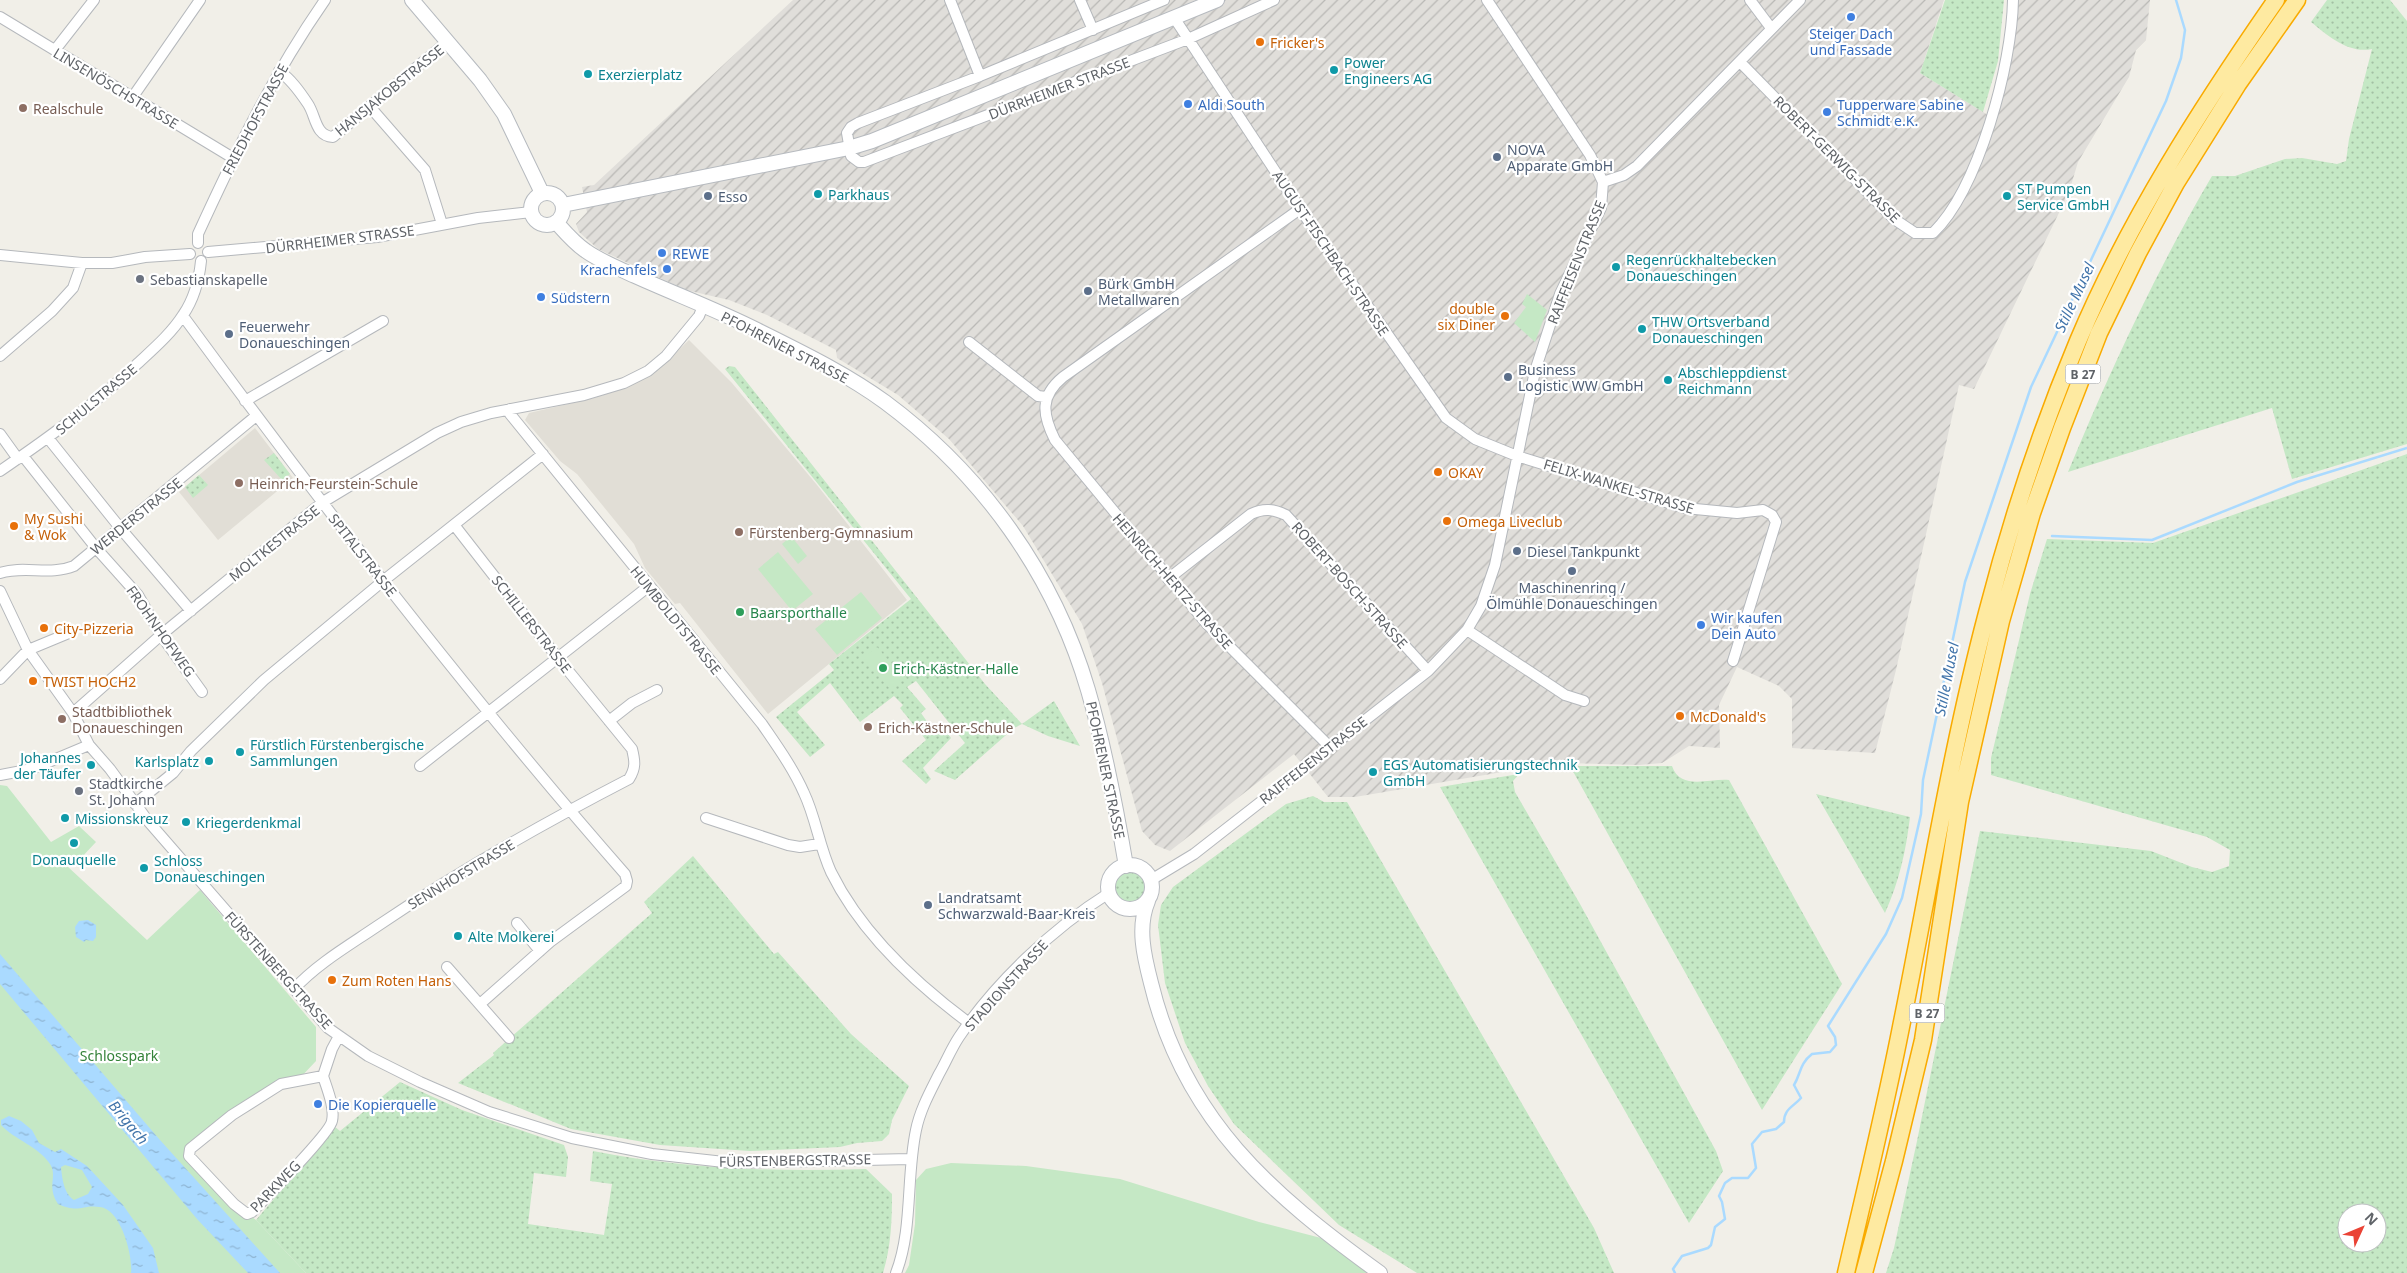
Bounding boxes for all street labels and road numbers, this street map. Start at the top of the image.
street label: HANSJAKOBSTRASSE [331,40,447,140]
street label: LINSENÖSCHSTRASSE [50,43,182,133]
street label: DÜRRHEIMER STRASSE [986,52,1132,124]
street label: FRIEDHOFSTRASSE [218,60,292,178]
street label: ROBERT-GERWIG-STRASSE [1769,91,1905,227]
street label: AUGUST-FISCHBACH-STRASSE [1268,167,1394,339]
street label: RAIFFEISENSTRASSE [1542,197,1610,327]
street label: DÜRRHEIMER STRASSE [264,220,416,258]
street label: PFOHRENER STRASSE [718,307,852,387]
street label: SCHULSTRASSE [51,359,141,439]
road number: B 27 [2066,364,2100,384]
street label: FELIX-WANKEL-STRASSE [1541,454,1697,518]
street label: WERDERSTRASSE [86,473,186,559]
street label: MOLTKESTRASSE [225,501,323,585]
street label: HEINRICH-HERTZ-STRASSE [1109,509,1237,653]
street label: SPITALSTRASSE [325,510,401,600]
street label: ROBERT-BOSCH-STRASSE [1288,517,1412,653]
street label: HUMBOLDTSTRASSE [626,562,726,678]
street label: SCHILLERSTRASSE [488,571,576,677]
street label: FROHNHOFWEG [122,582,200,680]
street label: PFOHRENER STRASSE [1082,699,1130,841]
street label: RAIFFEISENSTRASSE [1255,712,1371,808]
street label: SENNHOFSTRASSE [404,835,518,913]
street label: FÜRSTENBERGSTRASSE [221,907,337,1033]
street label: STADIONSTRASSE [960,935,1052,1035]
road number: B 27 [1910,1004,1944,1022]
street label: FÜRSTENBERGSTRASSE [719,1149,871,1171]
street label: PARKWEG [246,1156,304,1216]

